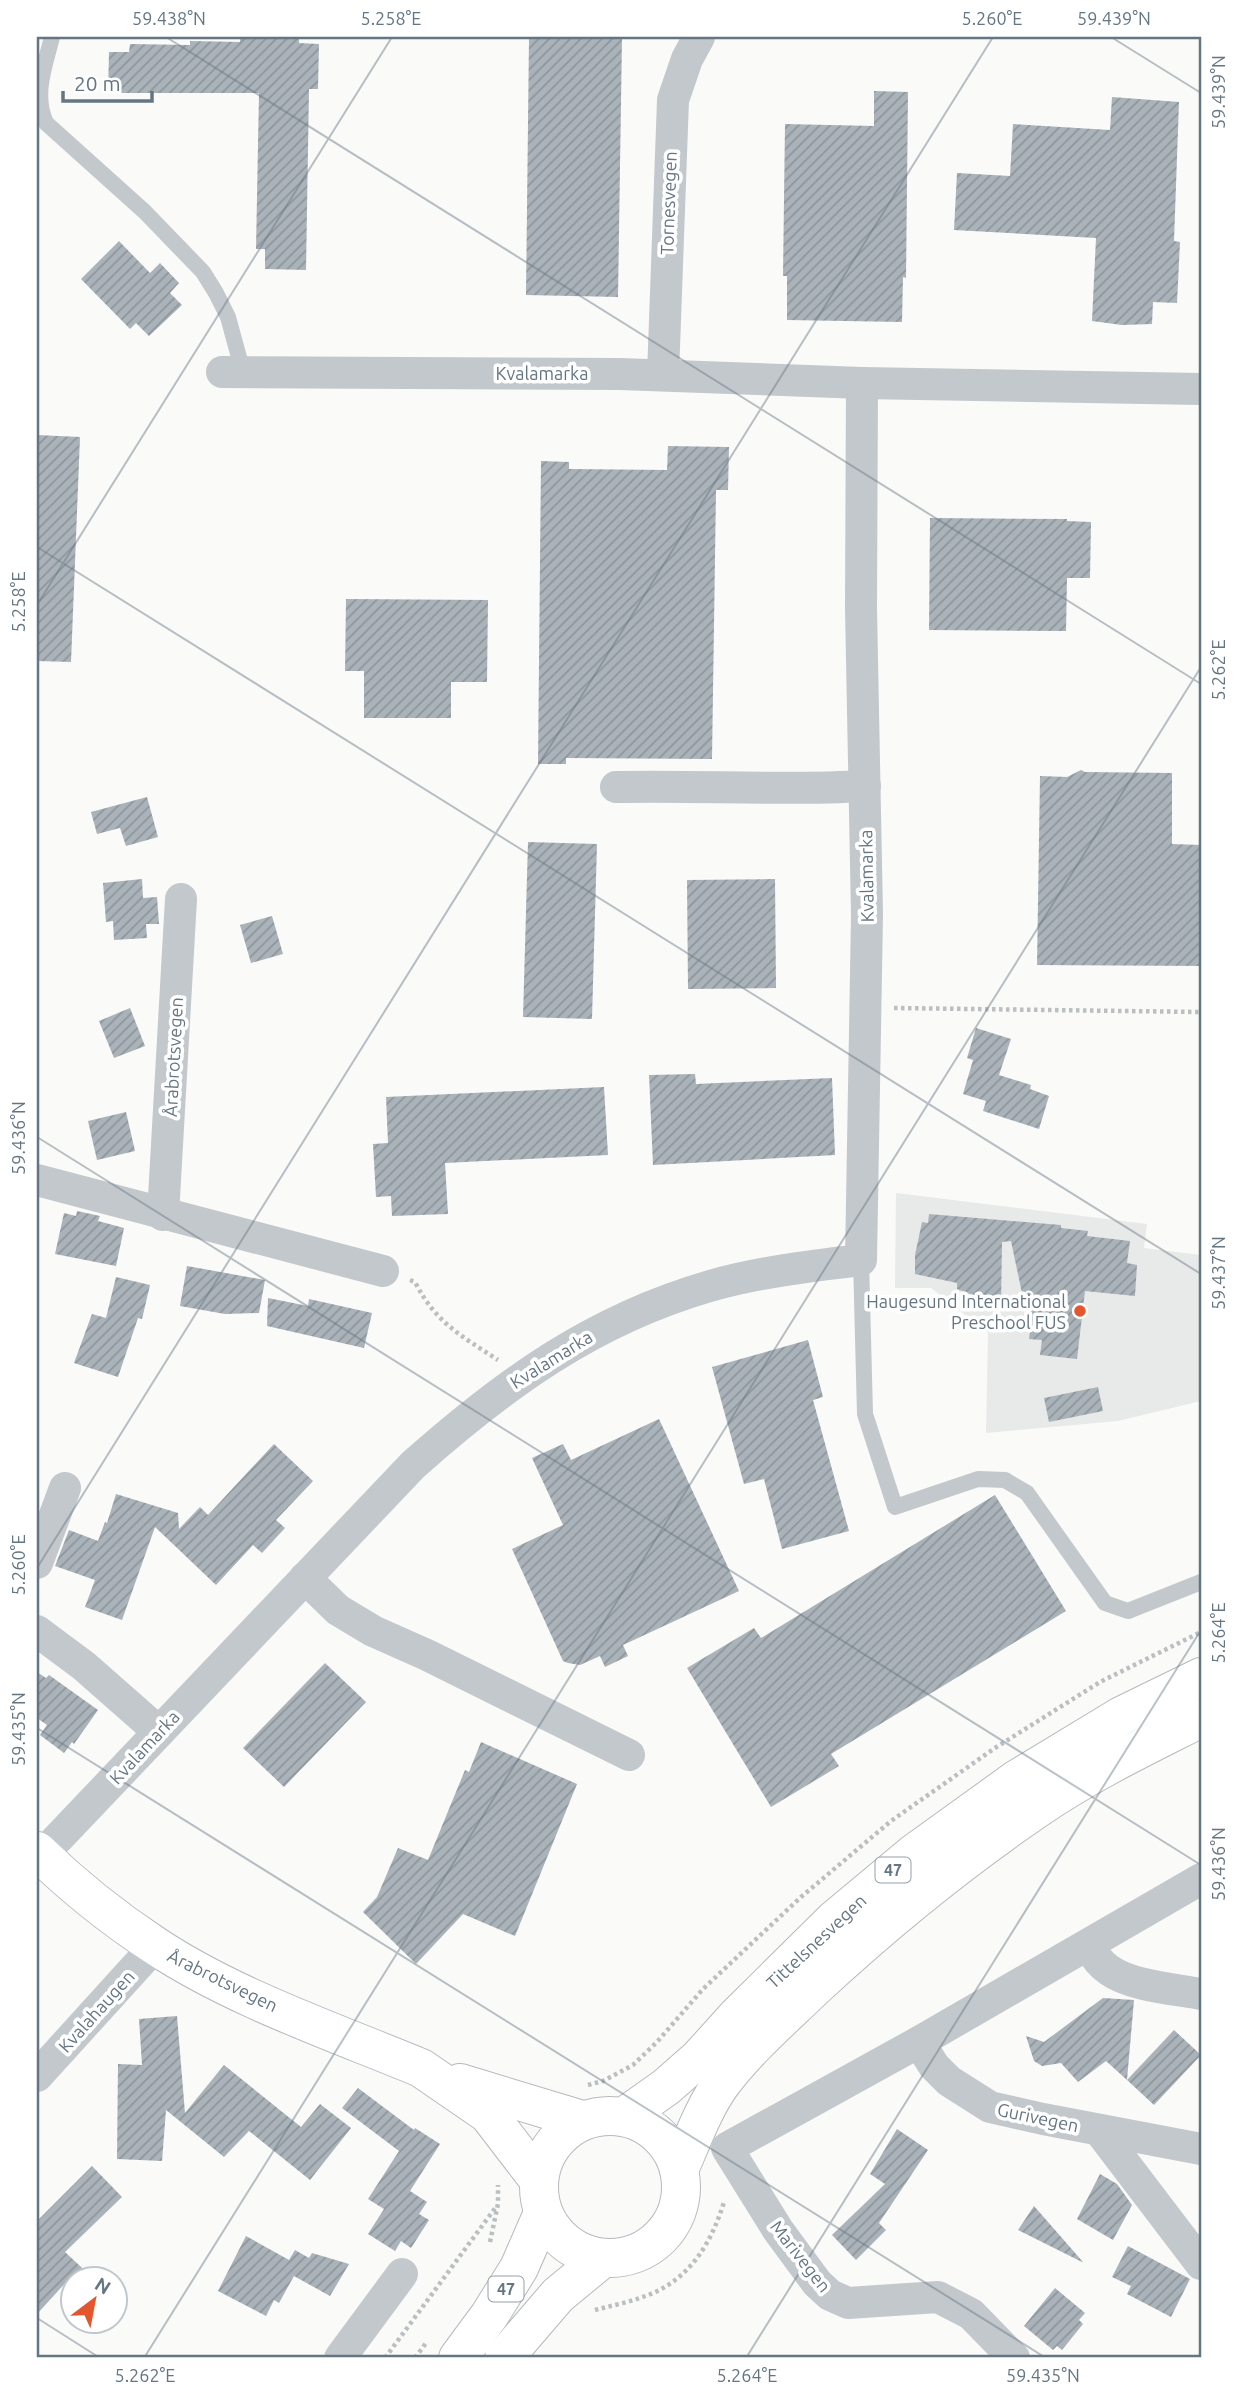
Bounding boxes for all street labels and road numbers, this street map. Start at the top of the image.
street label: Tornesvegen [656,151,680,255]
street label: Kvalamarka [496,363,588,383]
street label: Kvalamarka [855,829,877,923]
street label: Årabrotsvegen [160,997,186,1117]
street label: Kvalamarka [506,1326,596,1392]
street label: Kvalamarka [105,1706,183,1788]
road number: 47 [876,1858,910,1882]
street label: Tittelsnesvegen [762,1890,870,1992]
street label: Årabrotsvegen [165,1945,281,2015]
street label: Kvalahaugen [54,1966,138,2056]
street label: Gurivegen [996,2099,1080,2135]
street label: Marivegen [767,2216,835,2296]
road number: 47 [489,2276,524,2302]

